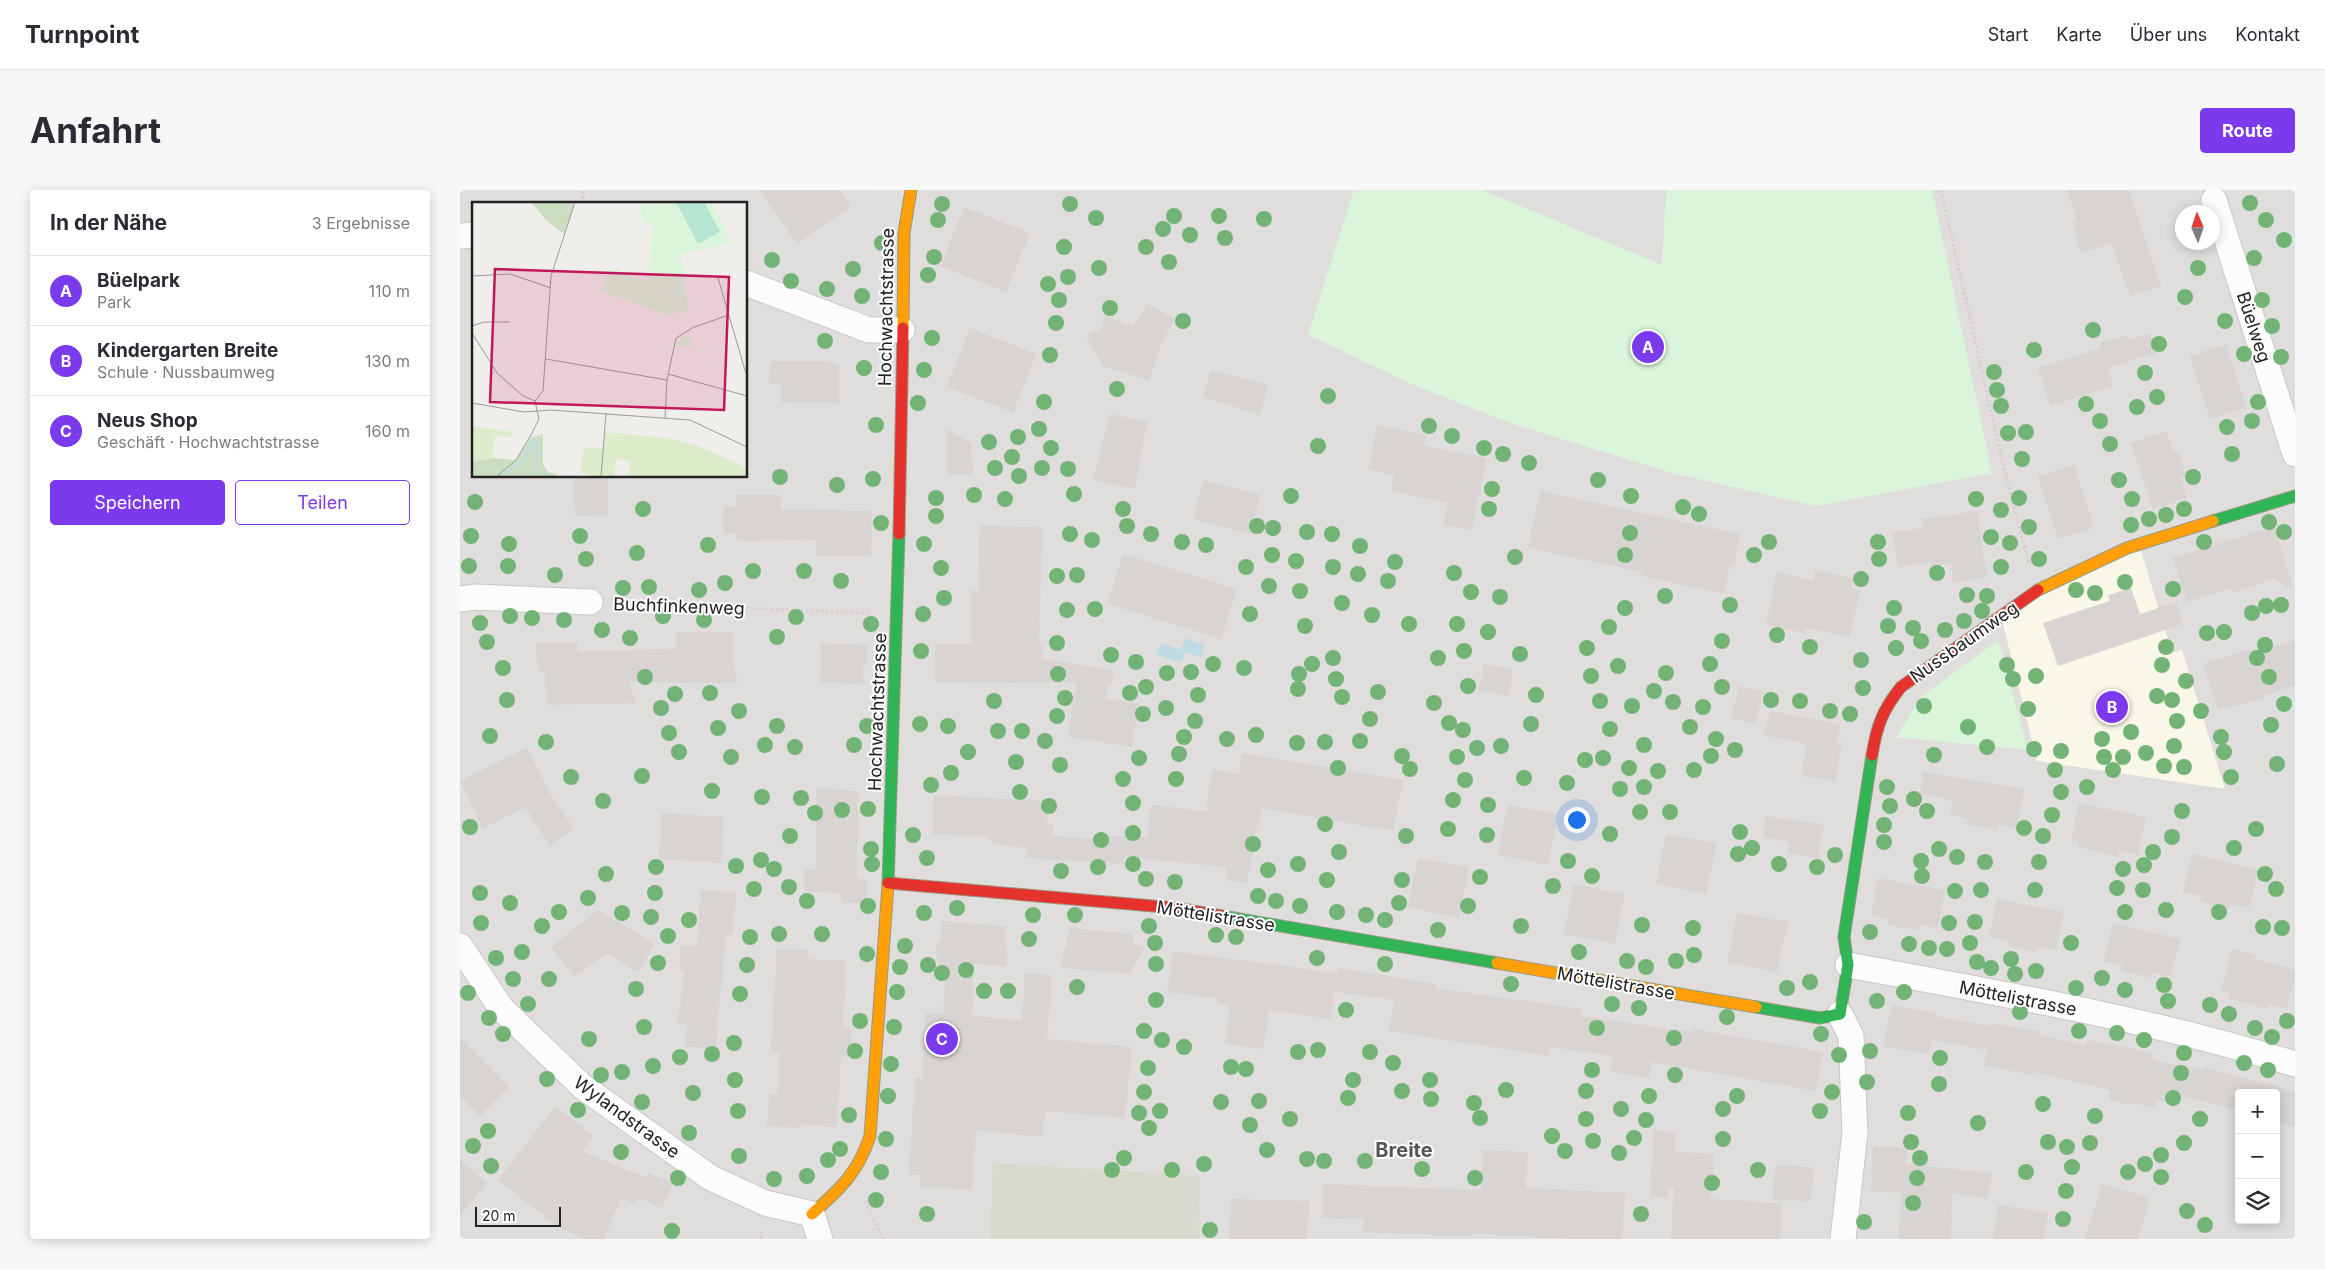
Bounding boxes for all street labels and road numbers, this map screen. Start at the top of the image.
street label: Hochwachtstrasse [874,228,898,386]
street label: Büelweg [2233,289,2275,365]
street label: Buchfinkenweg [613,593,745,619]
street label: Nussbaumweg [1906,597,2022,687]
street label: Hochwachtstrasse [864,633,890,791]
street label: Möttelistrasse [1155,896,1277,936]
street label: Möttelistrasse [1555,962,1677,1004]
street label: Möttelistrasse [1957,976,2079,1020]
street label: Wylandstrasse [570,1072,684,1162]

